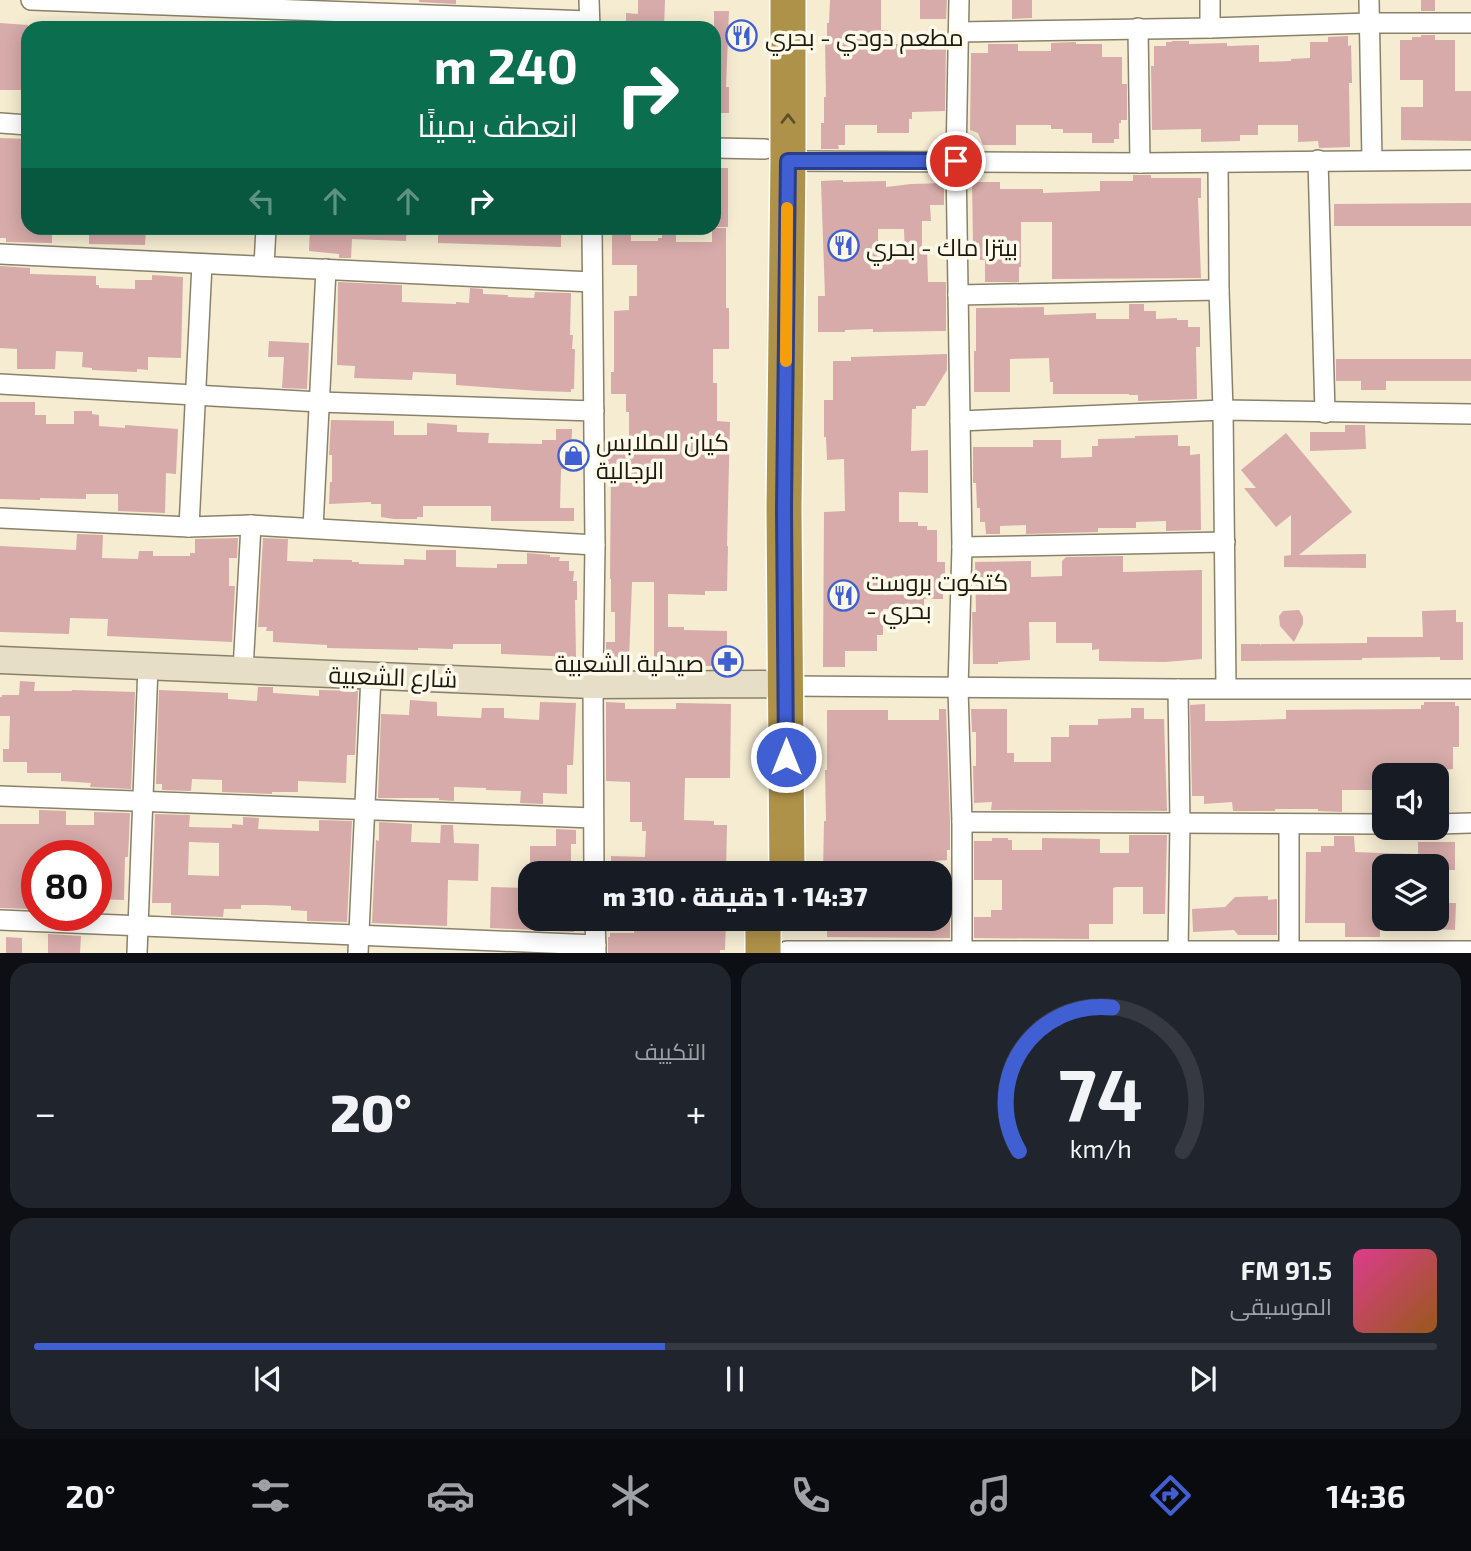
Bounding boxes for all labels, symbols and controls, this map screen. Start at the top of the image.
restaurant icon: مطعم دودي - بحري [725,19,759,53]
place label: مطعم دودي - بحري [765,22,964,56]
text: 240 m [434,35,578,94]
icon: right [602,49,693,140]
text: انعطف يمينًا [417,105,578,143]
one-way arrow [780,113,796,124]
pin [926,131,986,191]
icon: arrive [937,142,975,180]
icon: left [243,182,281,220]
icon: ahead [316,182,354,220]
icon: ahead [389,182,427,220]
icon: right [462,182,500,220]
restaurant icon: بيتزا ماك - بحري [826,229,860,263]
place label: بيتزا ماك - بحري [866,232,1018,266]
place label: كيان للملابس الرجالية [596,427,729,484]
shop icon: كيان للملابس الرجالية [556,438,590,472]
place label: كتكوت بروست - بحري [866,567,1008,629]
restaurant icon: كتكوت بروست - بحري [826,578,860,612]
pharmacy icon: صيدلية الشعبية [710,645,744,679]
place label: صيدلية الشعبية [555,648,704,677]
street label: شارع الشعبية [328,659,458,696]
position arrow [749,720,823,794]
map controls [1372,763,1449,931]
button: sound [1372,763,1449,840]
speed limit sign: 80 [21,840,112,931]
button: layers [1372,854,1449,931]
text: 14:37 · 1 دقيقة · 310 m [603,880,867,911]
text: التكييف [634,1037,707,1065]
text: 74 [1058,1049,1143,1137]
text: 20° [330,1080,412,1142]
text: − [34,1089,56,1135]
text: + [686,1089,706,1135]
text: km/h [1070,1133,1132,1163]
text: 91.5 FM [1241,1254,1332,1285]
text: الموسيقى [1230,1292,1332,1320]
icon: previous [249,1360,287,1398]
icon: pause [716,1360,754,1398]
icon: next [1184,1360,1222,1398]
icon: filters [246,1471,295,1520]
icon: car [426,1471,475,1520]
icon: climate [606,1471,655,1520]
icon: phone [786,1471,835,1520]
icon: music [966,1471,1015,1520]
icon: directions [1146,1471,1195,1520]
text: 20° [66,1476,115,1514]
text: 14:36 [1326,1476,1406,1514]

